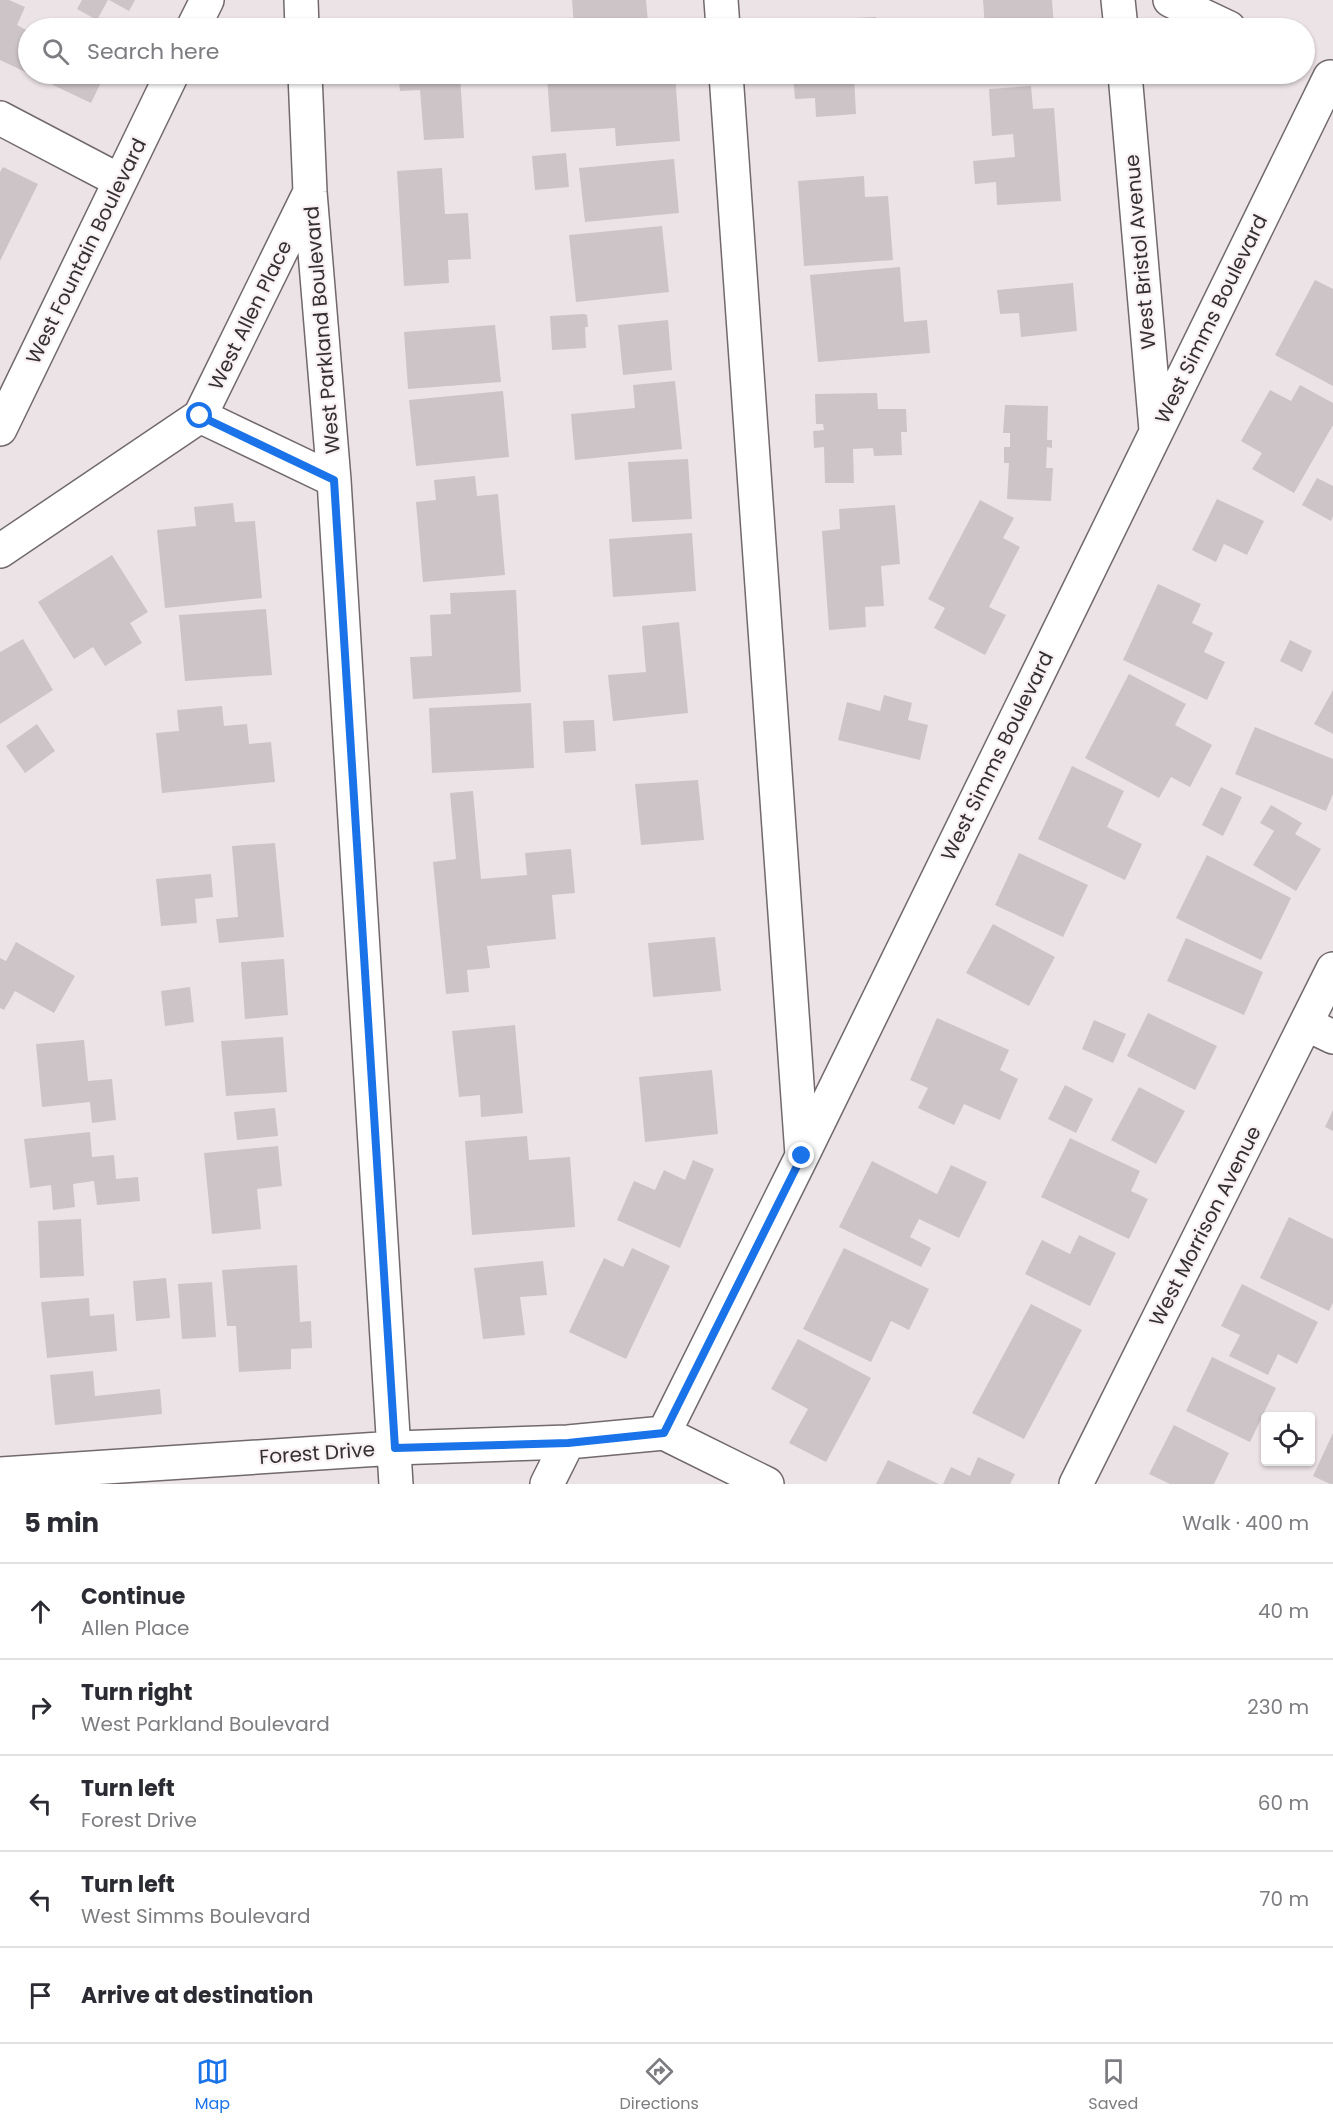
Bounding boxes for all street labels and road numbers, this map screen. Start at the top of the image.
street label: West Fountain Boulevard [19,133,153,369]
street label: West Bristol Avenue [1118,153,1162,351]
street label: West Parkland Boulevard [297,205,347,455]
street label: West Simms Boulevard [1148,210,1274,428]
street label: West Allen Place [202,235,298,395]
street label: West Simms Boulevard [934,647,1060,865]
street label: West Morrison Avenue [1142,1121,1268,1331]
street label: Forest Drive [258,1435,376,1471]

